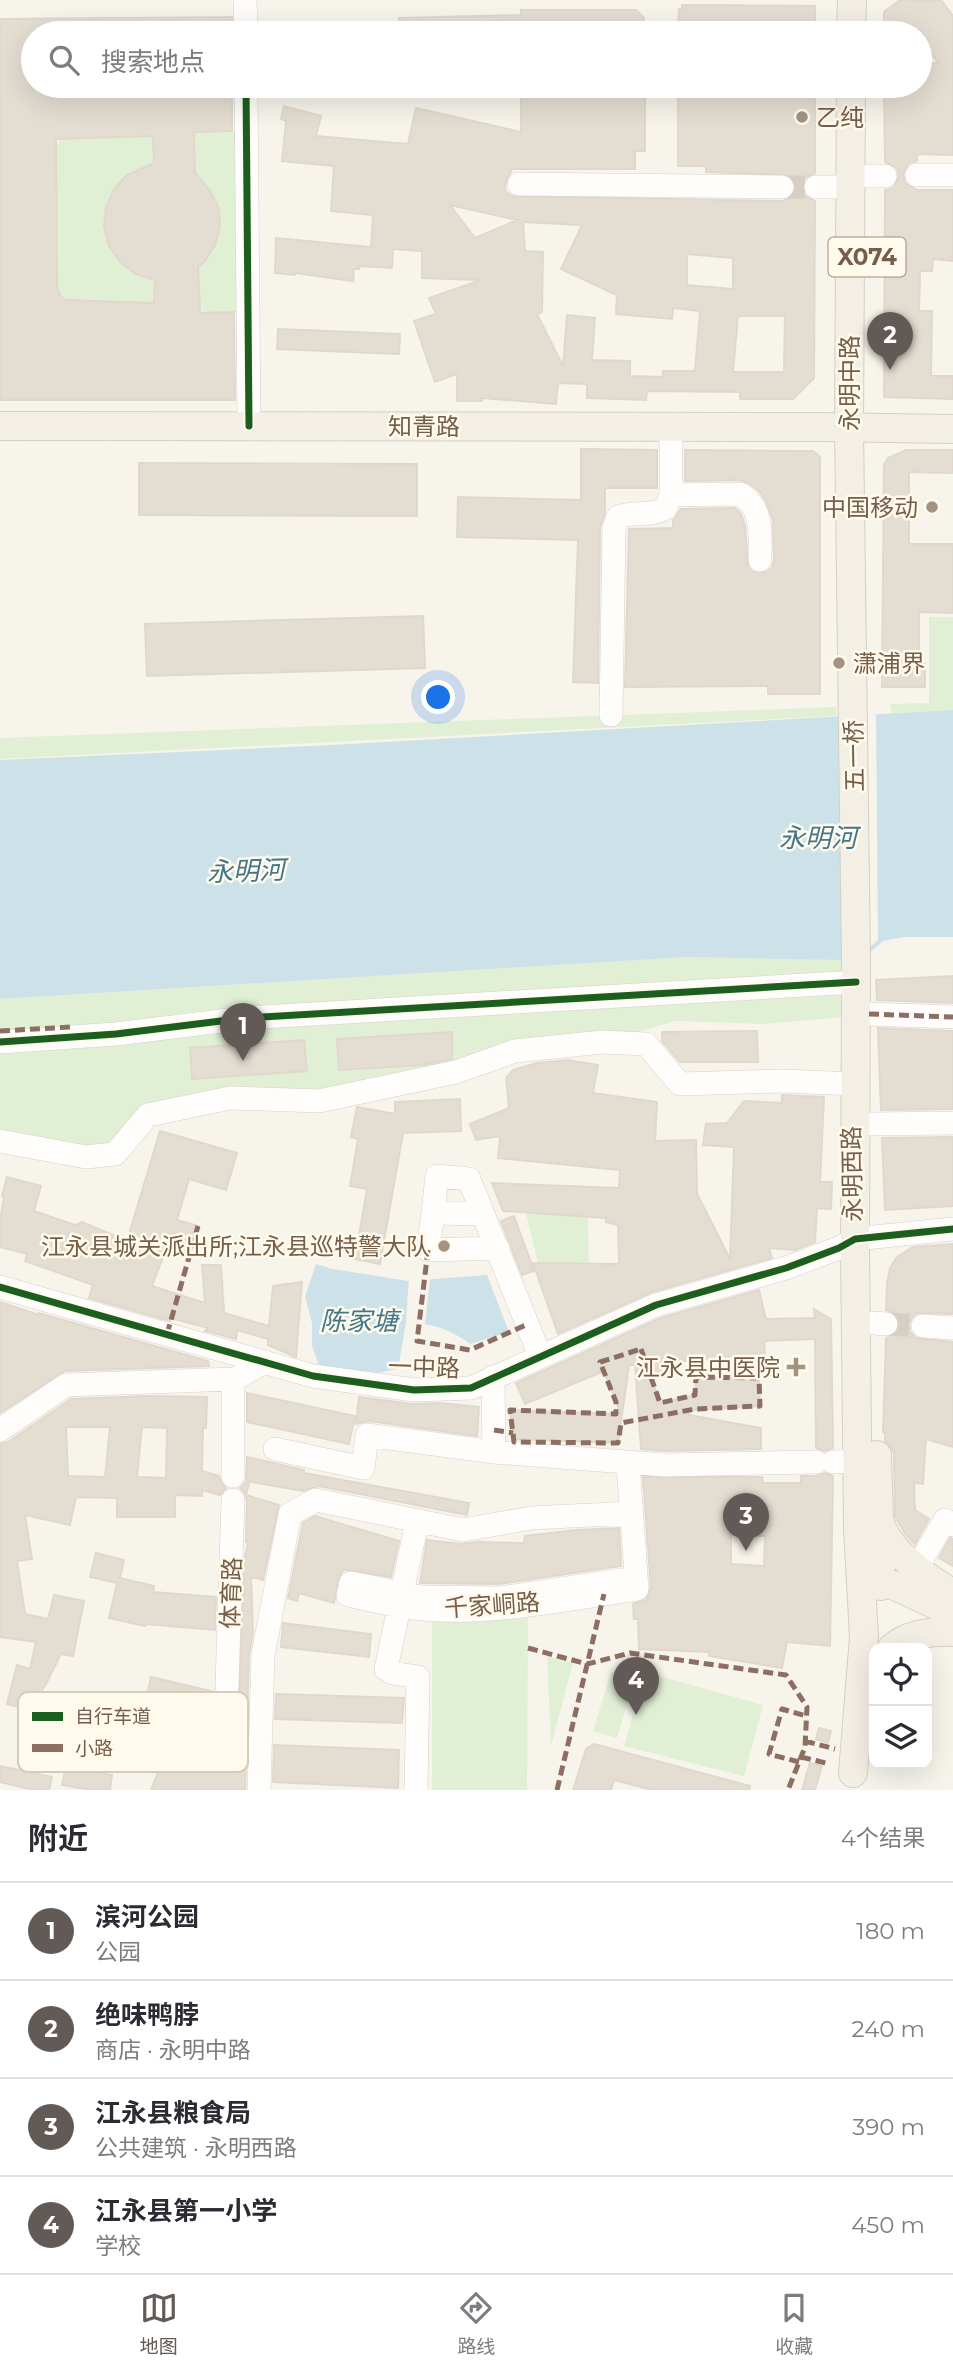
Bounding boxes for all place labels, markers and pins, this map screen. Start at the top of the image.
place label: 乙纯 [816,103,864,132]
marker: 乙纯 [794,109,810,125]
pin: 2 [867,312,913,370]
place label: 中国移动 [822,493,918,522]
marker: 中国移动 [924,499,940,515]
place label: 潇浦界 [853,649,925,678]
marker: 潇浦界 [831,655,847,671]
pin: 1 [220,1003,266,1061]
place label: 江永县城关派出所;江永县巡特警大队 [41,1232,430,1261]
marker: 江永县城关派出所;江永县巡特警大队 [436,1238,452,1254]
place label: 江永县中医院 [636,1353,780,1382]
marker: 江永县中医院 [786,1357,806,1377]
pin: 3 [723,1493,769,1551]
pin: 4 [613,1657,659,1715]

